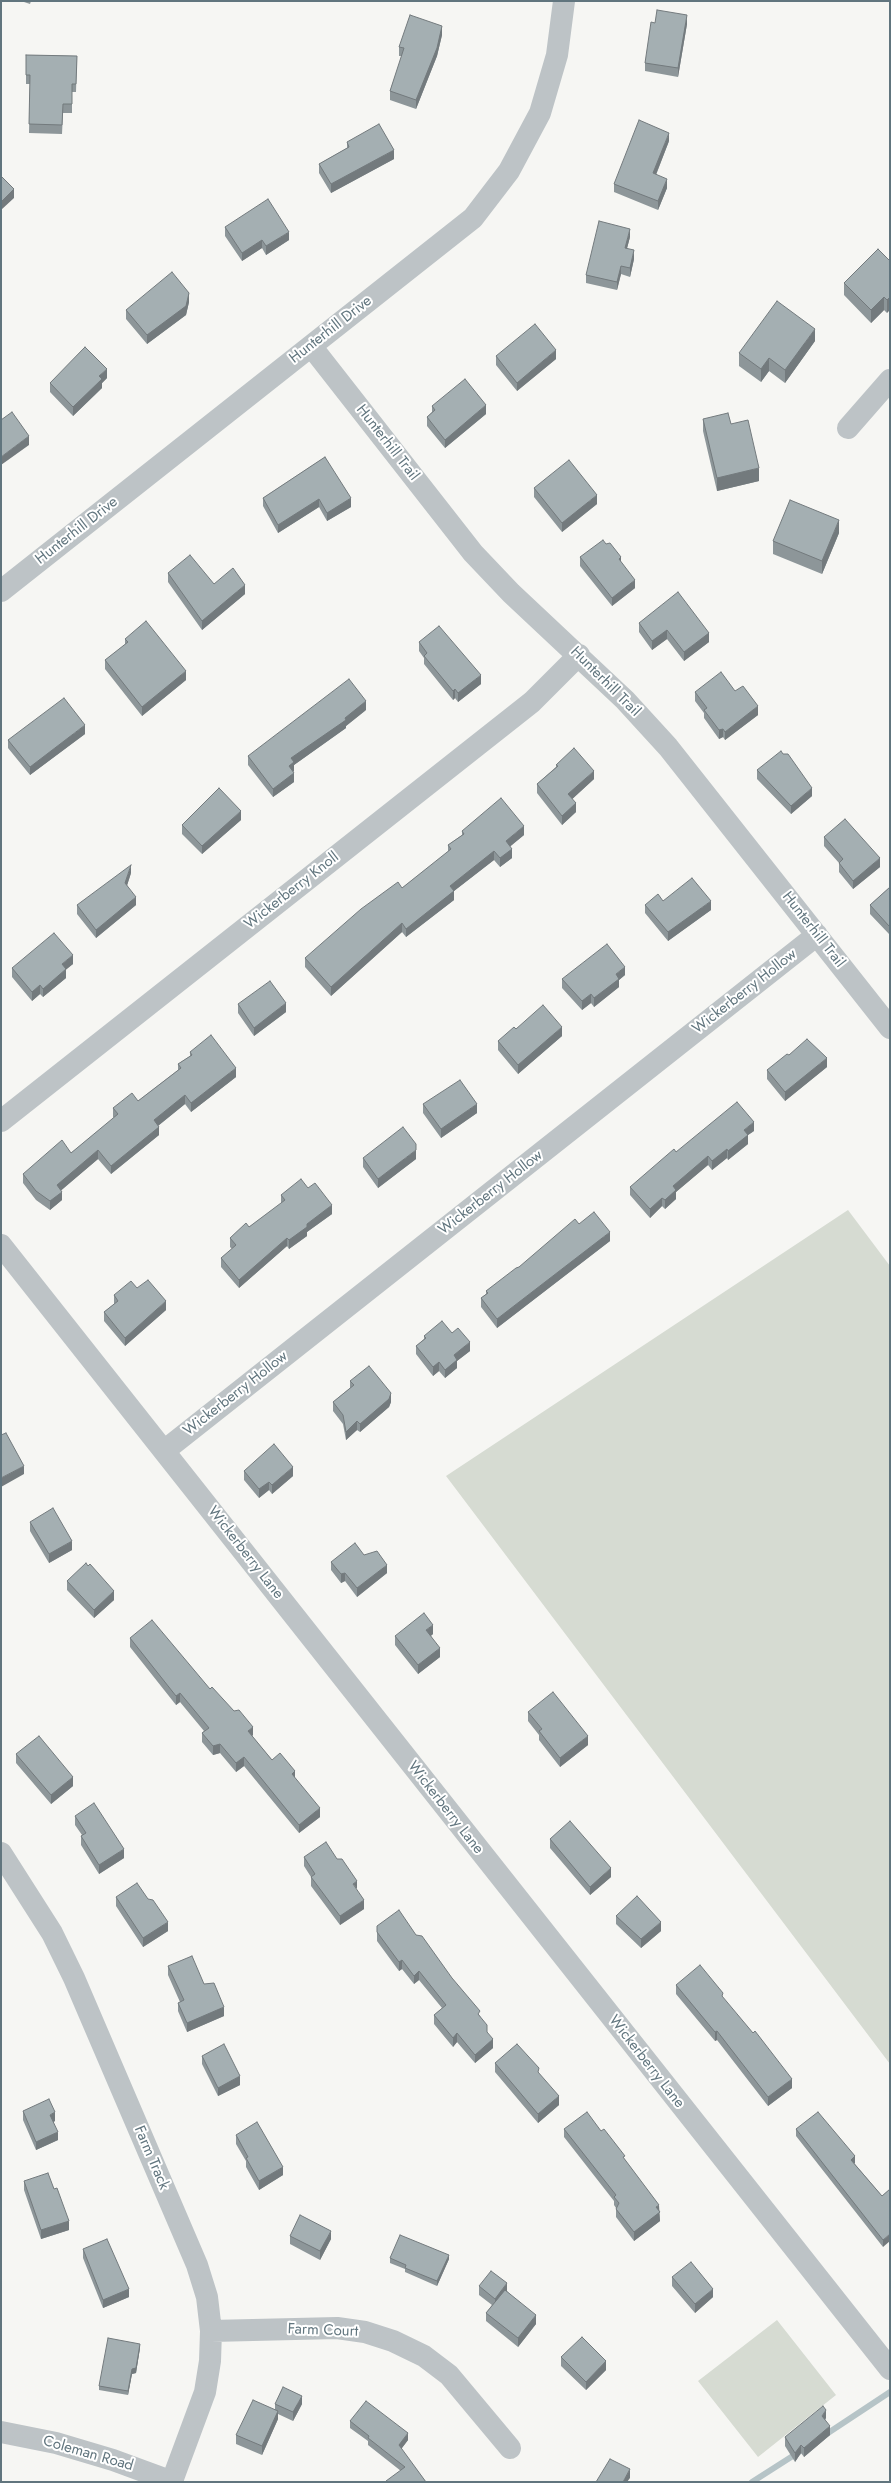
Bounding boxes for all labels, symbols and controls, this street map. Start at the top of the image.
street label: Hunterhill Drive [286,292,376,368]
street label: Hunterhill Trail [352,401,422,485]
street label: Hunterhill Drive [32,493,122,569]
street label: Hunterhill Trail [566,643,644,721]
street label: Wickerberry Knoll [241,849,343,933]
street label: Hunterhill Trail [778,888,848,972]
street label: Wickerberry Hollow [689,946,801,1038]
street label: Wickerberry Hollow [435,1147,547,1239]
street label: Wickerberry Hollow [180,1348,292,1440]
street label: Wickerberry Lane [203,1503,287,1603]
street label: Wickerberry Lane [403,1758,487,1858]
street label: Wickerberry Lane [604,2012,688,2112]
street label: Farm Track [130,2123,172,2193]
street label: Farm Court [287,2321,359,2341]
street label: Coleman Road [41,2432,135,2476]

